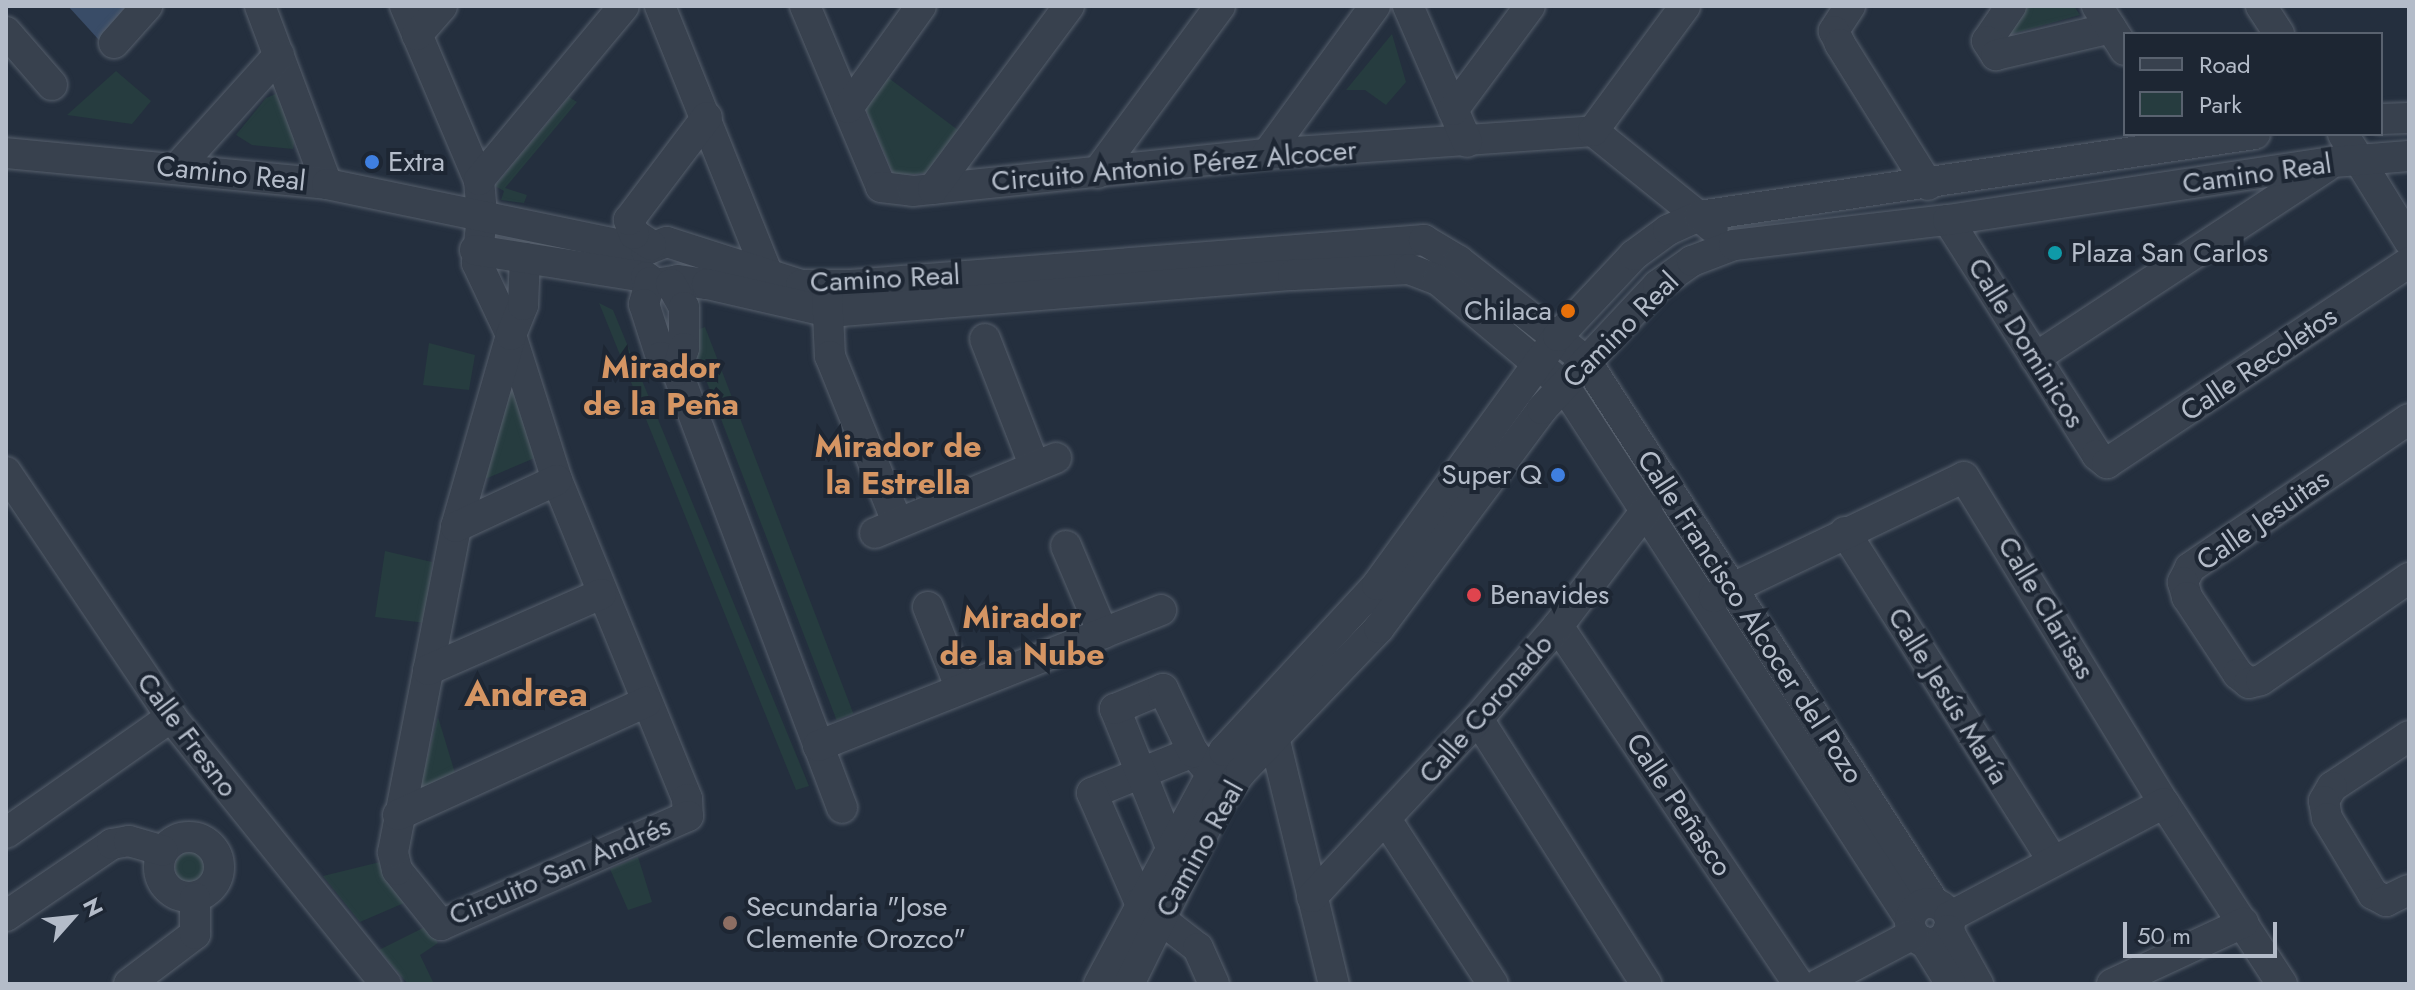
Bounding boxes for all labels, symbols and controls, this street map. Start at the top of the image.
legend [2123,32,2383,136]
text: Road [2199,47,2251,82]
text: Park [2199,87,2242,122]
street label: Circuito Antonio Pérez Alcocer [990,133,1358,199]
place label: Extra [388,145,445,179]
street label: Camino Real [2180,147,2334,201]
street label: Camino Real [155,149,307,199]
marker: Extra [363,153,381,171]
place label: Plaza San Carlos [2071,236,2268,270]
marker: Plaza San Carlos [2046,244,2064,262]
street label: Calle Dominicos [1960,252,2092,434]
street label: Camino Real [809,258,961,300]
street label: Camino Real [1556,265,1686,395]
place label: Chilaca [1464,294,1552,328]
street label: Calle Recoletos [2174,299,2344,429]
marker: Chilaca [1559,302,1577,320]
district label: Mirador de la Peña [583,349,739,424]
district label: Mirador de la Estrella [814,428,982,503]
street label: Calle Francisco Alcocer del Pozo [1630,444,1870,790]
place label: Super Q [1441,458,1542,492]
street label: Calle Jesuitas [2190,462,2336,578]
marker: Super Q [1549,466,1567,484]
street label: Calle Clarisas [1990,531,2102,685]
place label: Benavides [1490,578,1609,612]
marker: Benavides [1465,586,1483,604]
district label: Mirador de la Nube [939,599,1105,674]
street label: Calle Jesús María [1880,602,2016,790]
street label: Calle Coronado [1412,628,1560,790]
street label: Calle Fresno [129,666,245,804]
district label: Andrea [464,672,588,716]
street label: Calle Peñasco [1619,727,1739,883]
street label: Camino Real [1149,775,1251,923]
street label: Circuito San Andrés [444,809,676,933]
north arrow [32,878,112,958]
place label: Secundaria "Jose Clemente Orozco" [746,890,966,956]
text: N [75,892,112,922]
scale bar [2127,906,2281,956]
marker: Secundaria "Jose Clemente Orozco" [721,914,739,932]
text: 50 m [2137,918,2191,953]

